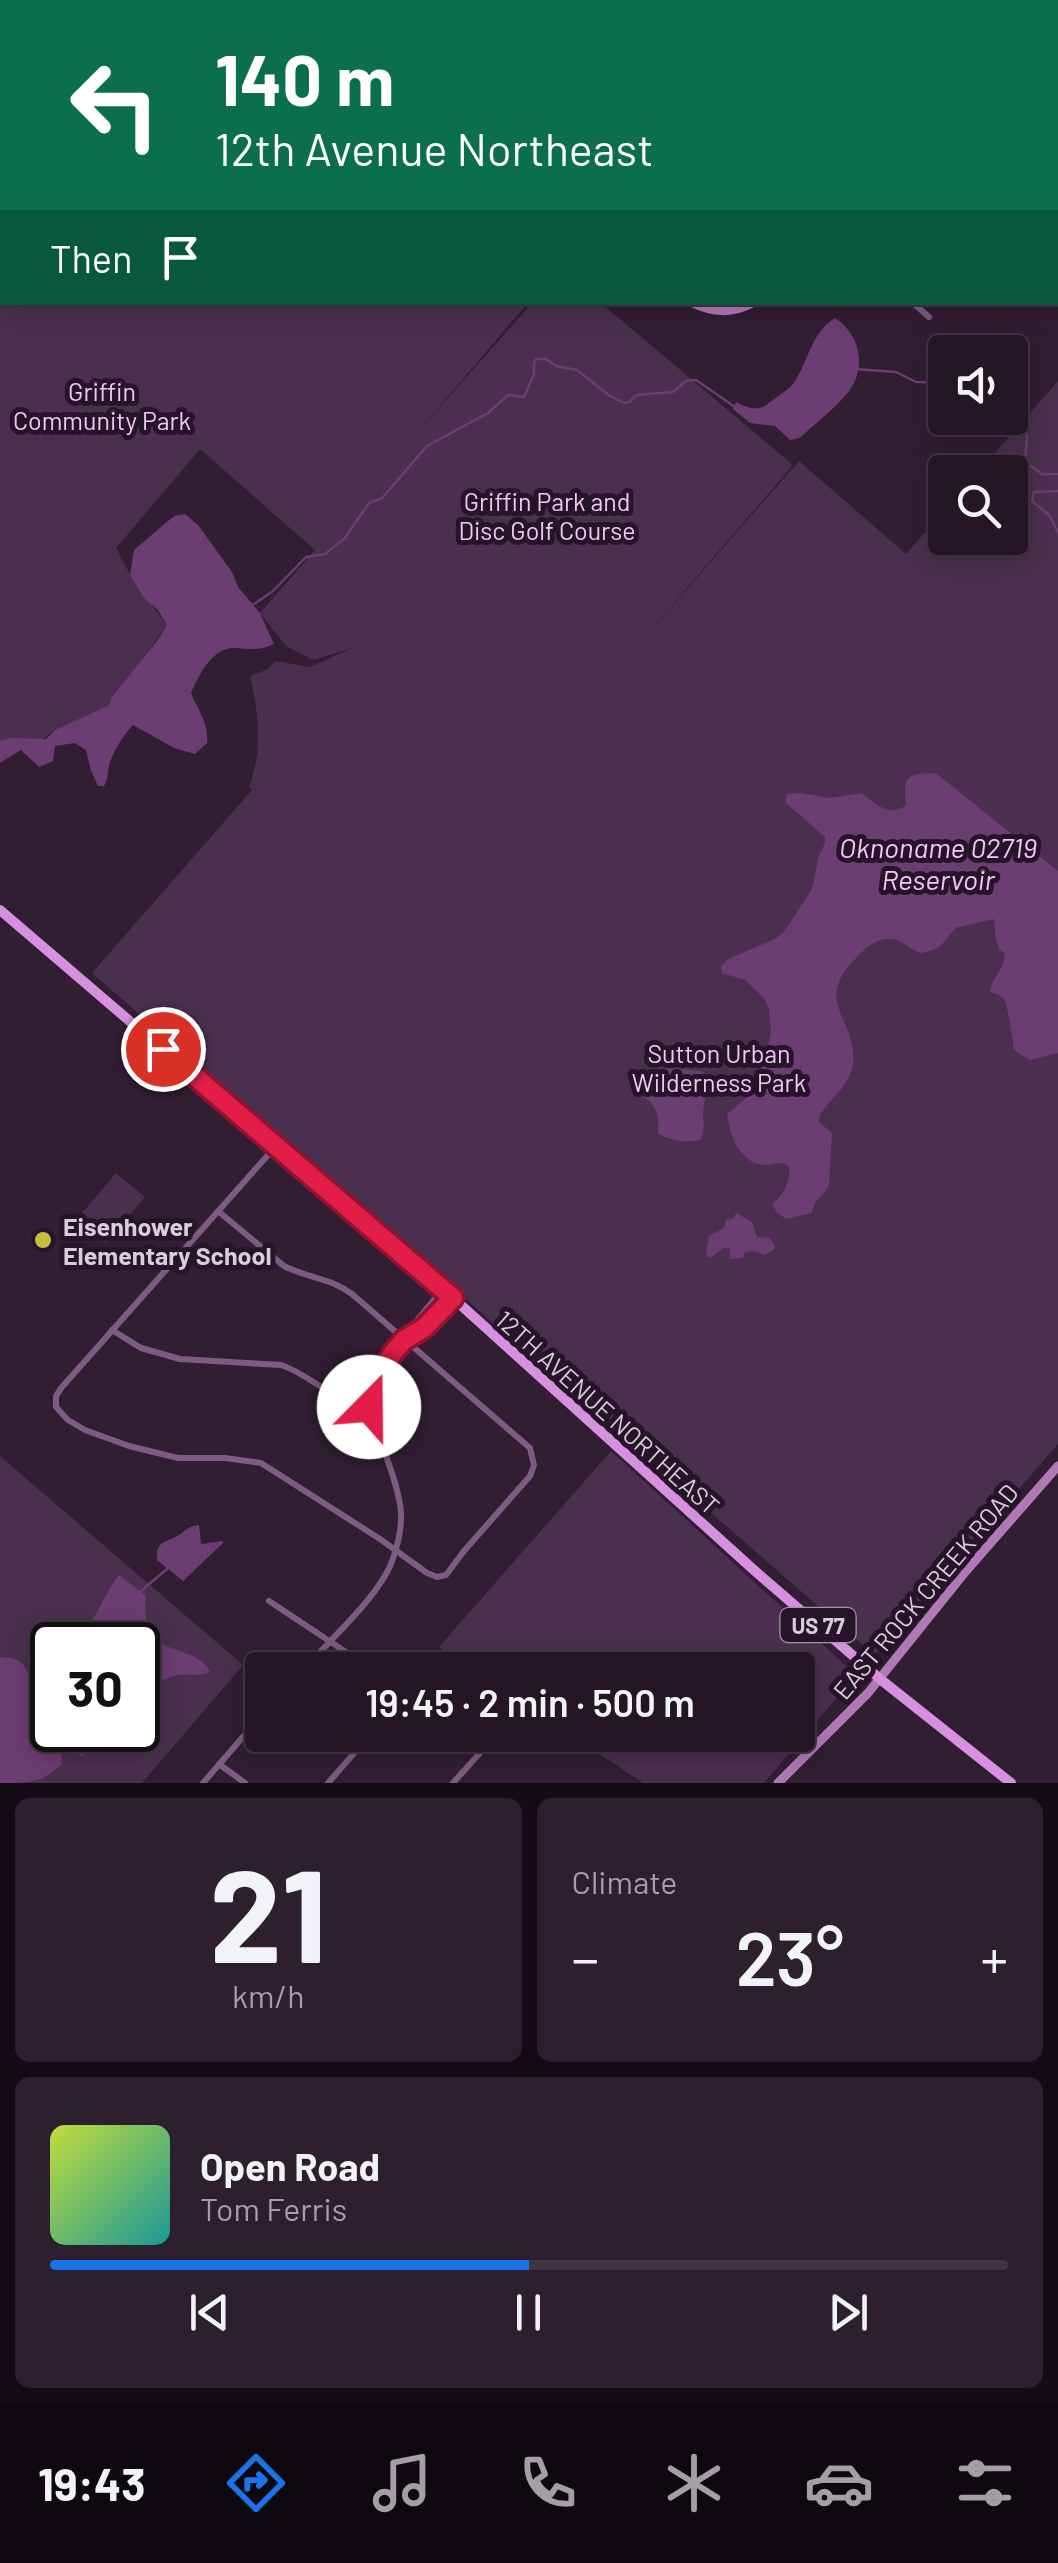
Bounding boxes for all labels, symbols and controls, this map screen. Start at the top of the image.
text: 140 m [215,36,394,120]
icon: left [50,40,180,170]
text: 12th Avenue Northeast [215,121,654,175]
icon: arrive [153,230,208,285]
text: Then [50,235,133,281]
map controls [928,335,1028,555]
button: sound [928,335,1028,435]
park label: Griffin Community Park [13,376,191,435]
button: search [928,455,1028,555]
park label: Griffin Park and Disc Golf Course [459,486,635,545]
water label: Oknoname 02719 Reservoir [839,830,1037,896]
pin [121,1007,206,1092]
icon: arrive [136,1022,191,1077]
park label: Sutton Urban Wilderness Park [632,1038,806,1097]
place label: Eisenhower Elementary School [63,1211,271,1270]
marker: Eisenhower Elementary School [32,1229,54,1251]
street label: 12TH AVENUE NORTHEAST [490,1304,726,1520]
position arrow [317,1355,421,1459]
street label: EAST ROCK CREEK ROAD [826,1477,1024,1705]
road number: US 77 [780,1608,856,1642]
speed limit sign: 30 [30,1622,160,1752]
text: 19:45 · 2 min · 500 m [365,1679,695,1725]
text: 21 [209,1833,327,1989]
text: Climate [572,1862,677,1900]
text: 23° [735,1911,844,2001]
text: − [572,1924,599,1990]
text: + [980,1924,1008,1990]
text: km/h [232,1976,304,2014]
text: Open Road [200,2143,380,2189]
text: Tom Ferris [200,2189,347,2227]
icon: previous [182,2285,237,2340]
icon: pause [501,2285,556,2340]
icon: next [821,2285,876,2340]
icon: directions [221,2448,291,2518]
icon: music [367,2448,437,2518]
icon: phone [513,2448,583,2518]
icon: climate [659,2448,729,2518]
icon: car [804,2448,874,2518]
icon: filters [950,2448,1020,2518]
text: 19:43 [38,2456,146,2510]

